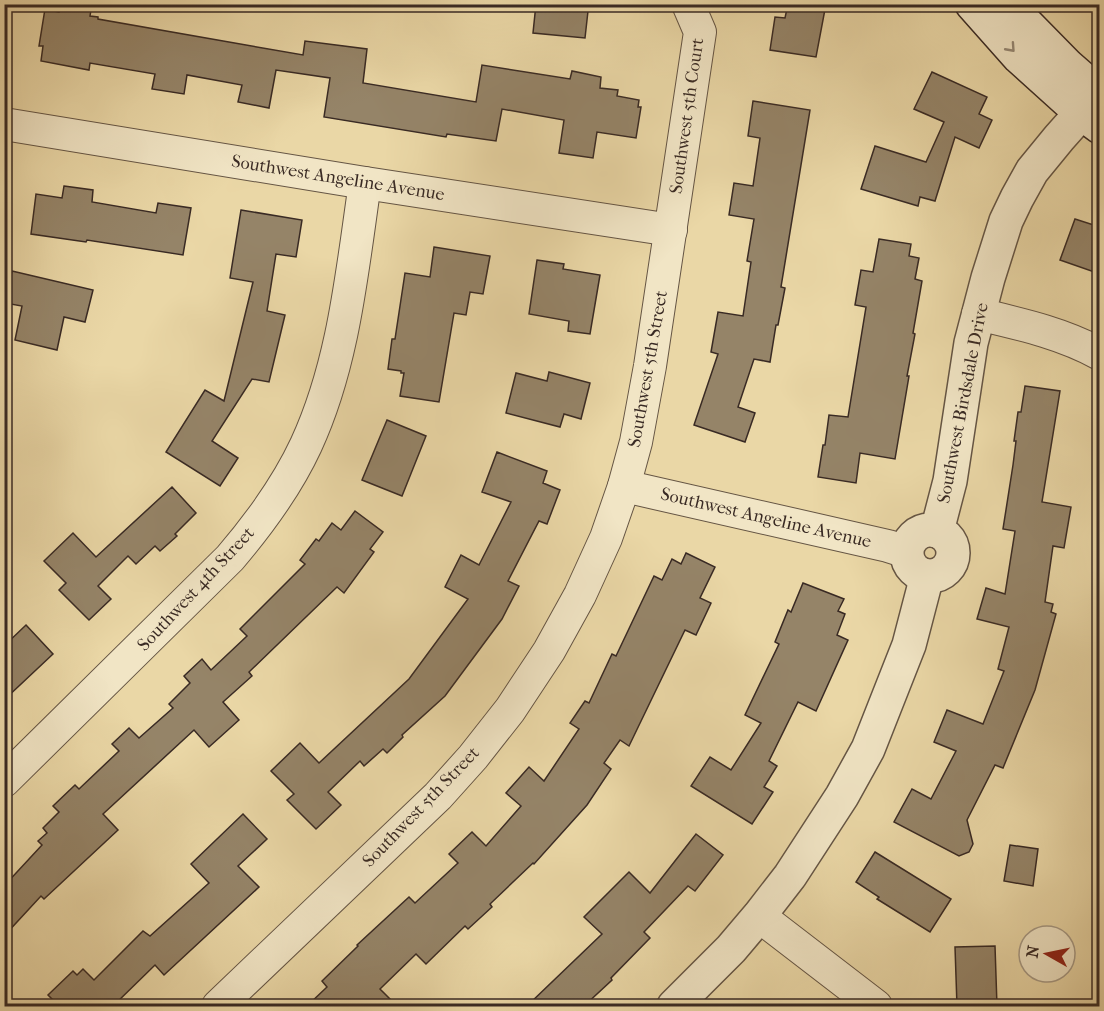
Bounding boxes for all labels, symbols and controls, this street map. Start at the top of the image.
street label: Southwest 5th Court [666,36,708,195]
one-way arrow [1004,42,1015,52]
street label: Southwest Angeline Avenue [230,151,446,205]
street label: Southwest 5th Street [624,288,672,449]
street label: Southwest Birdsdale Drive [933,301,993,505]
street label: Southwest Angeline Avenue [659,484,873,552]
street label: Southwest 4th Street [133,522,259,655]
street label: Southwest 5th Street [358,742,484,872]
north arrow [1017,924,1077,984]
text: N [1022,943,1043,959]

